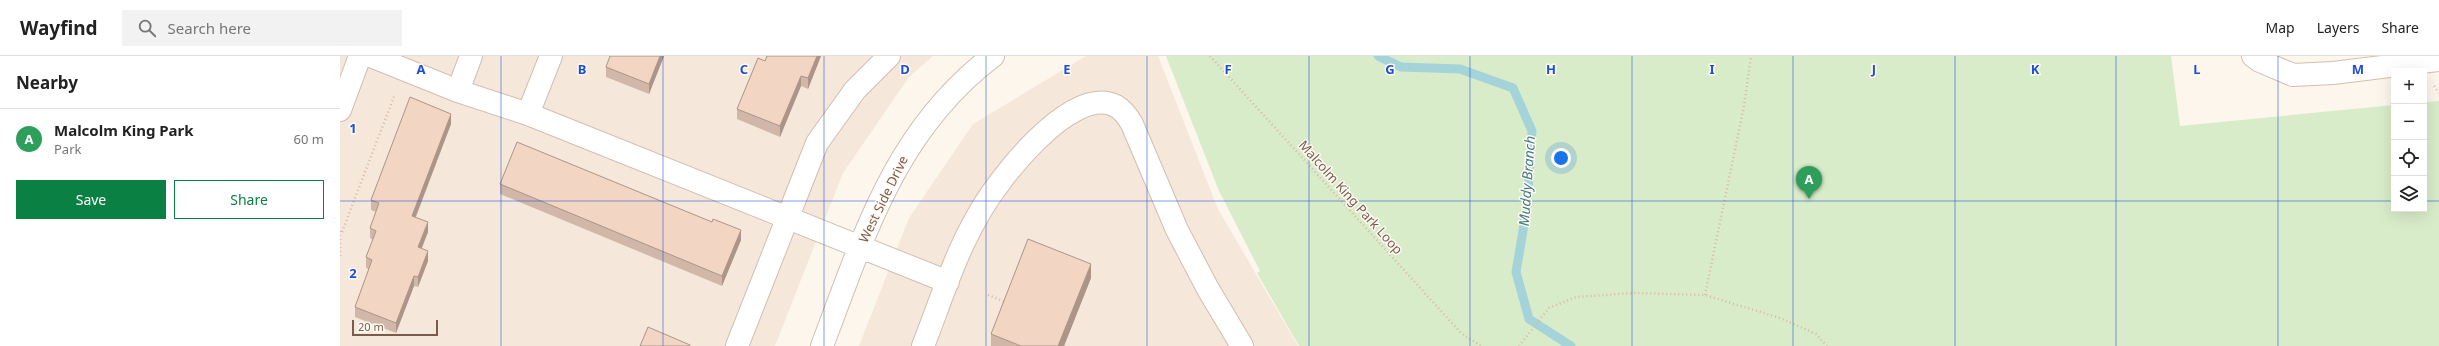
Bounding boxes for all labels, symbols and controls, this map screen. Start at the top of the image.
search box [122,10,402,46]
text: Wayfind [20,15,98,41]
icon: search [136,17,158,39]
text: Search here [168,18,251,38]
text: Map [2266,18,2295,37]
text: Layers [2317,18,2359,37]
text: Share [2381,18,2419,37]
text: A [417,60,426,78]
text: B [578,60,586,78]
text: C [740,60,748,78]
text: D [900,60,910,78]
text: E [1063,60,1071,78]
text: F [1224,60,1232,78]
text: G [1385,60,1395,78]
text: H [1546,60,1556,78]
text: I [1709,60,1715,78]
text: J [1871,60,1876,78]
text: K [2031,60,2040,78]
text: L [2193,60,2201,78]
text: M [2352,60,2364,78]
map controls [2391,68,2427,212]
button: + [2391,68,2427,104]
text: Nearby [16,71,78,94]
button: − [2391,104,2427,140]
text: 1 [349,119,357,137]
text: Malcolm King Park [54,120,194,140]
text: A [25,130,34,148]
text: 60 m [294,130,324,148]
water label: Muddy Branch [1514,135,1539,227]
street label: Malcolm King Park Loop [1295,136,1407,258]
text: Park [54,140,81,158]
button: locate [2391,140,2427,176]
your location [1551,148,1571,168]
street label: West Side Drive [854,152,912,246]
pin: A [1796,166,1822,199]
button: layers [2391,176,2427,212]
button: Save [16,180,166,219]
button: Share [174,180,324,219]
text: 2 [349,264,357,282]
scale bar [352,318,438,337]
text: 20 m [358,319,384,334]

